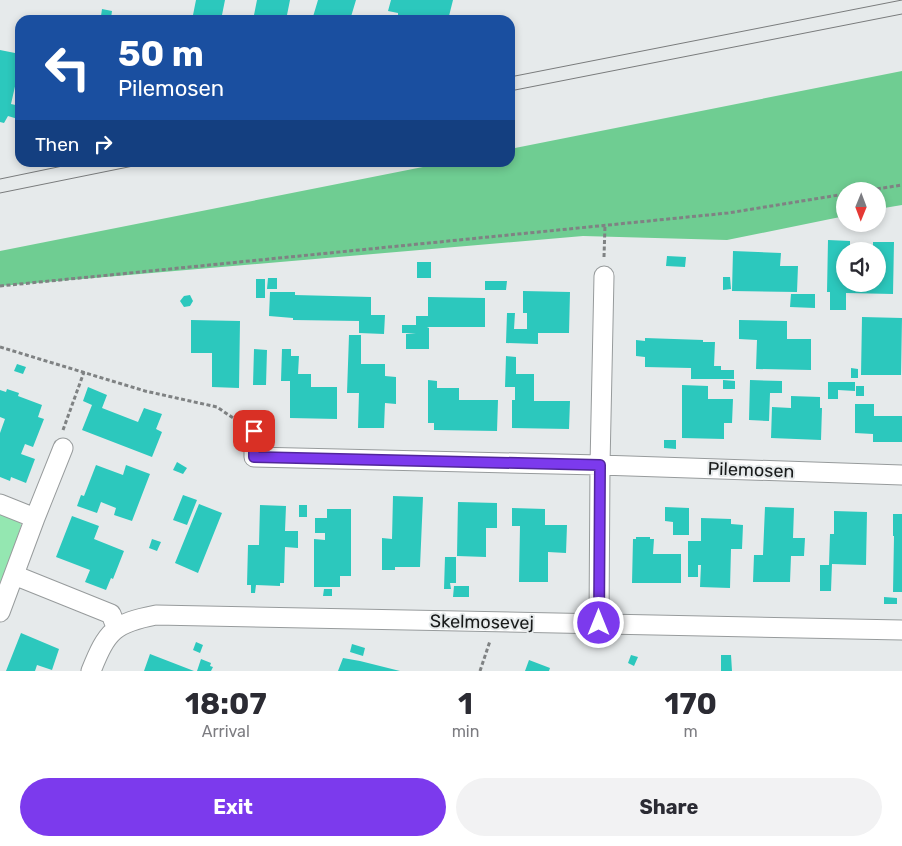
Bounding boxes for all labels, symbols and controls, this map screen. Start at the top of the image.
text: 50 m [118,33,204,75]
icon: left [35,35,100,100]
text: Pilemosen [118,75,224,102]
icon: right [89,130,117,158]
text: Then [35,133,79,156]
north arrow [836,182,886,232]
map controls [836,182,886,292]
button: sound [836,242,886,292]
pin [233,410,275,452]
icon: arrive [240,417,268,445]
street label: Pilemosen [707,457,795,483]
position arrow [572,596,624,648]
street label: Skelmosevej [430,610,534,634]
text: 18:07 [185,686,267,722]
text: 1 [458,686,473,722]
text: 170 [664,686,717,722]
text: Arrival [202,722,250,741]
text: min [452,722,479,741]
text: m [684,722,698,741]
button: Exit [20,778,446,836]
button: Share [456,778,882,836]

